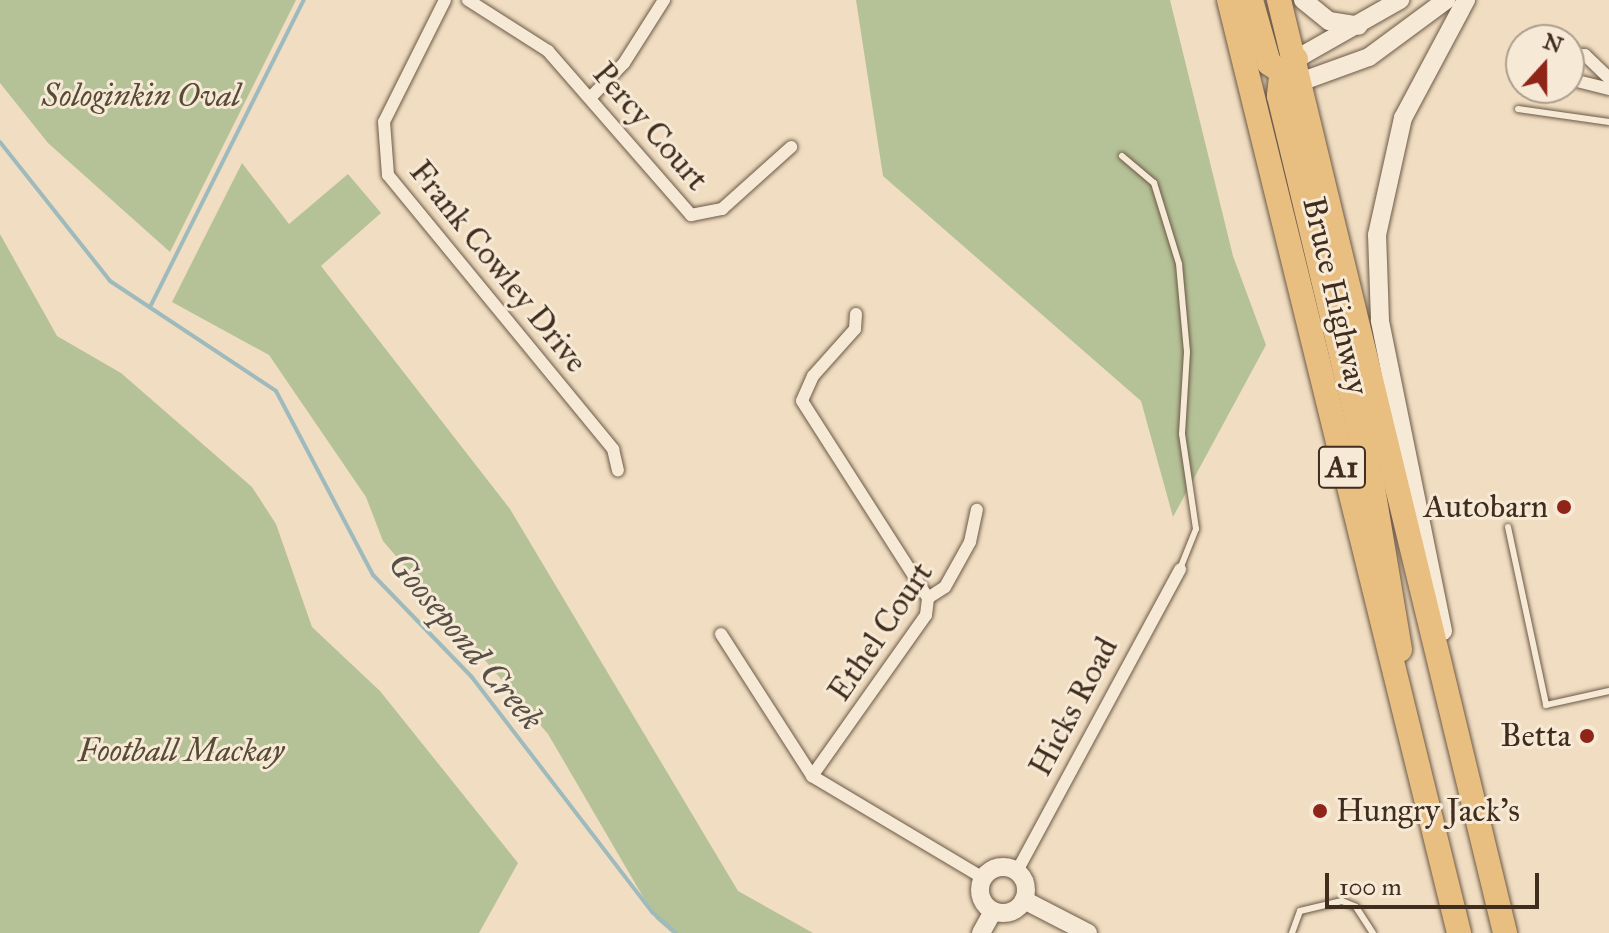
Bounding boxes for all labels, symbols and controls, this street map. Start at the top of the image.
north arrow [1505,24,1585,104]
text: N [1540,27,1567,59]
street label: Percy Court [584,55,716,199]
park label: Sologinkin Oval [42,77,240,115]
street label: Frank Cowley Drive [401,153,595,381]
street label: Bruce Highway [1294,193,1376,399]
road number: A1 [1316,441,1368,493]
place label: Autobarn [1424,488,1548,526]
marker: Autobarn [1555,498,1573,516]
water label: Goosepond Creek [380,544,552,738]
street label: Ethel Court [821,555,941,709]
street label: Hicks Road [1021,631,1127,783]
place label: Betta [1500,717,1571,755]
marker: Betta [1578,727,1596,745]
park label: Football Mackay [78,732,284,770]
place label: Hungry Jack's [1336,792,1520,830]
marker: Hungry Jack's [1311,802,1329,820]
scale bar [1329,857,1543,907]
text: 100 m [1339,872,1402,902]

